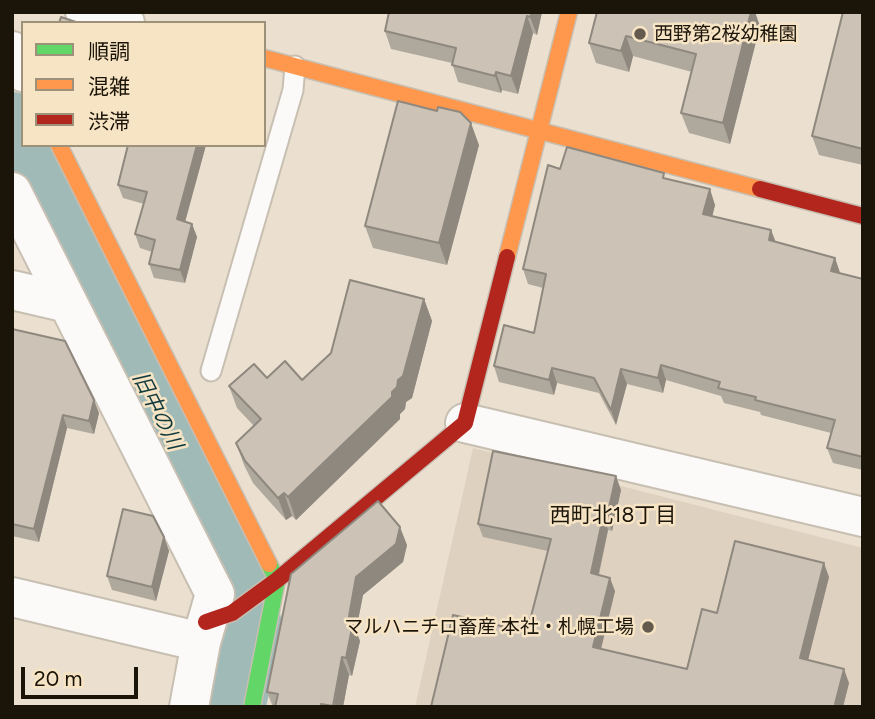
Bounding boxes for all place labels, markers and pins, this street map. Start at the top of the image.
place label: 西野第2桜幼稚園 [654,23,798,45]
marker: 西野第2桜幼稚園 [632,26,648,42]
place label: マルハニチロ畜産 本社・札幌工場 [344,616,634,638]
marker: マルハニチロ畜産 本社・札幌工場 [640,619,656,635]

